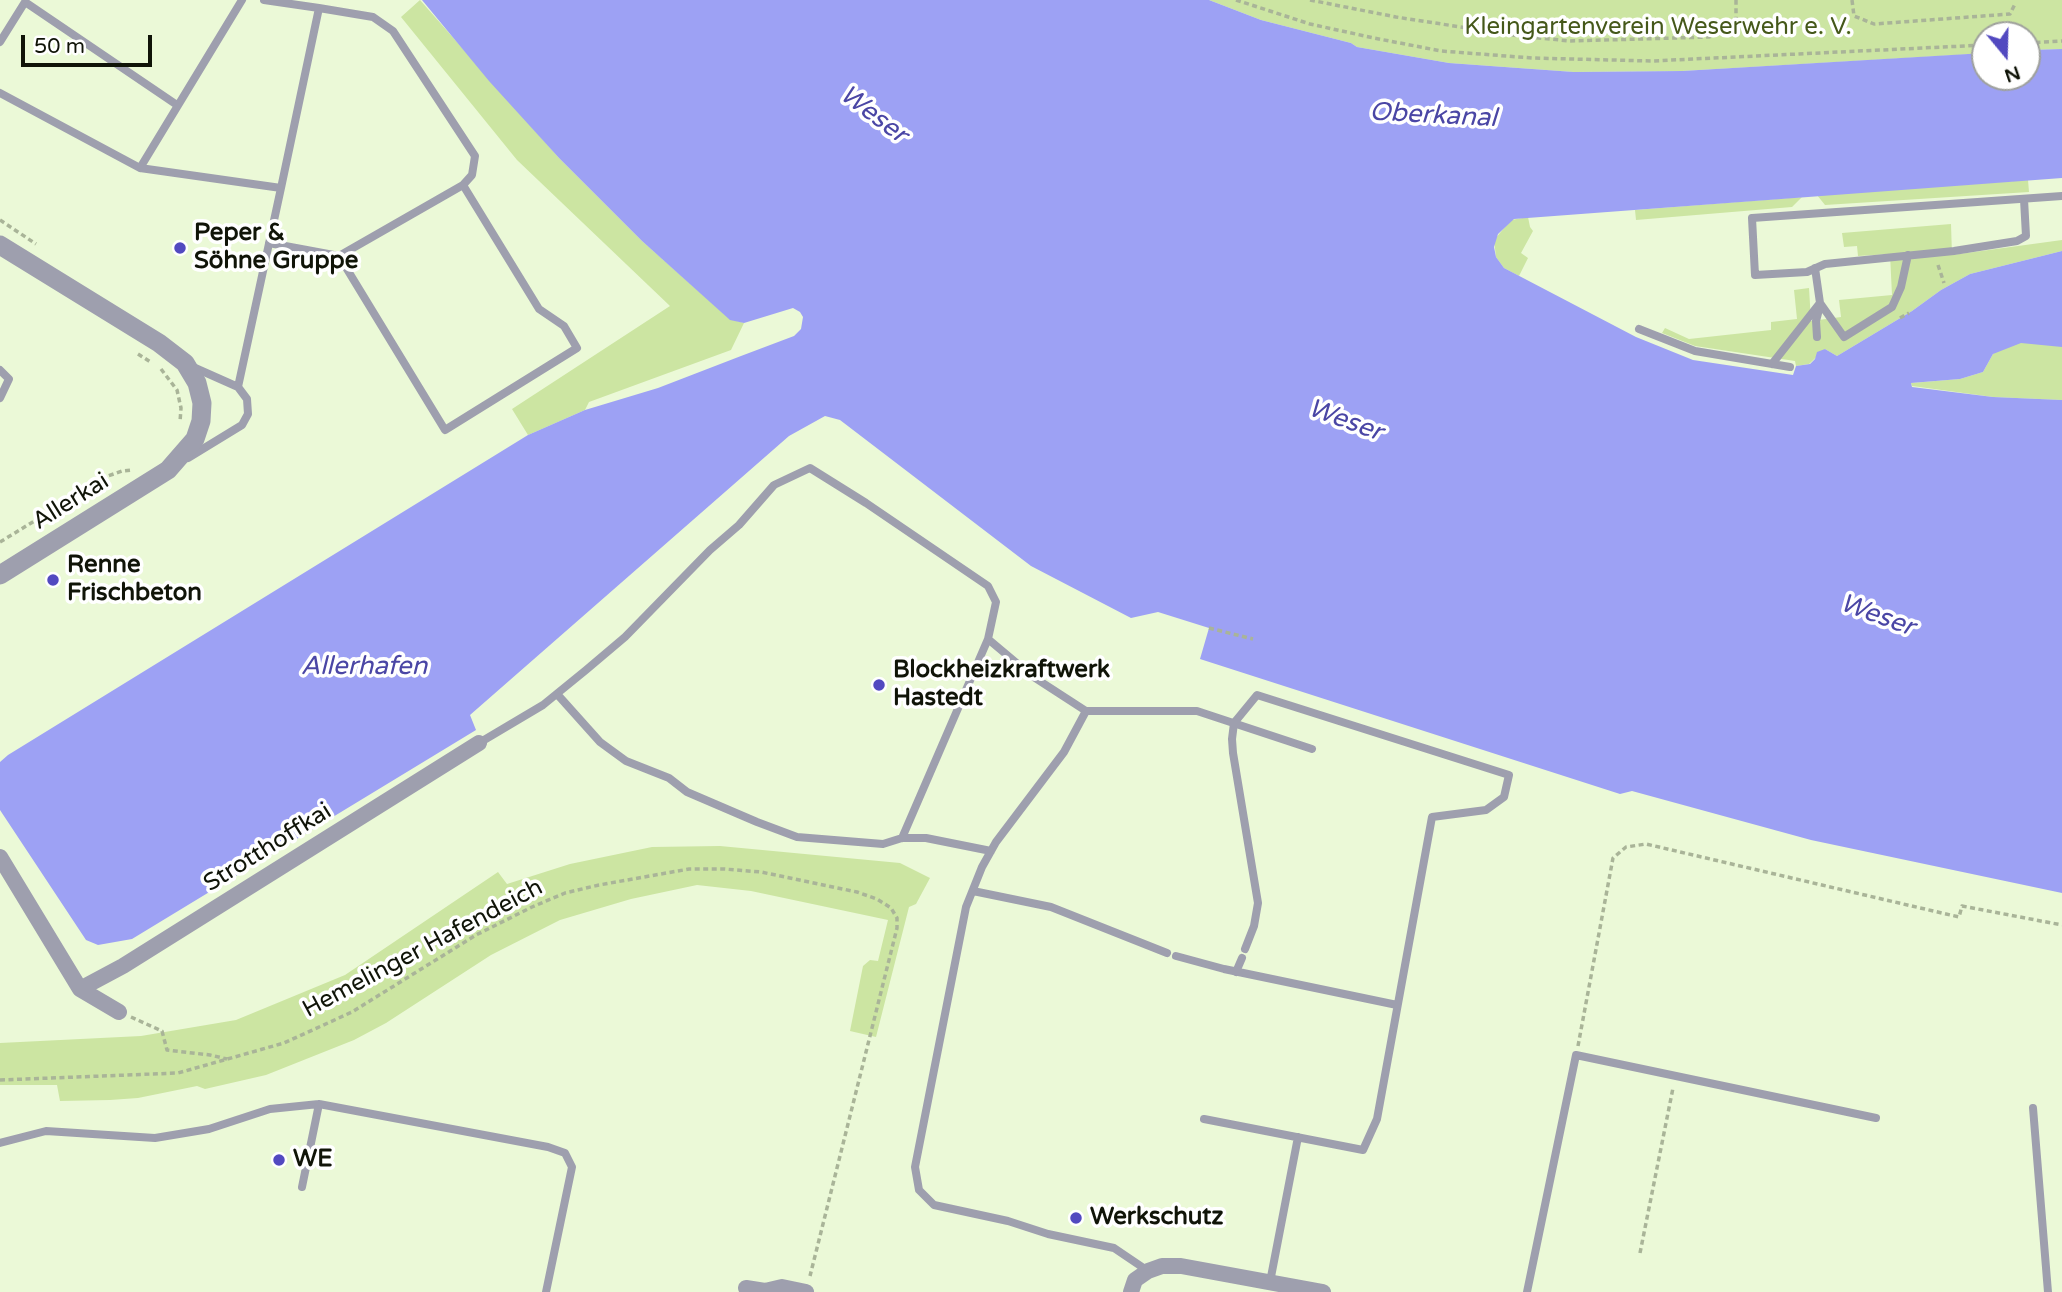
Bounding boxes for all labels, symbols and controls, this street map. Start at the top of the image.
park label: Kleingartenverein Weserwehr e. V. [1464,14,1852,42]
scale bar [24,21,156,65]
north arrow [1971,21,2041,91]
text: 50 m [34,34,85,59]
text: N [2001,61,2023,87]
water label: Weser [833,79,913,151]
water label: Oberkanal [1369,97,1497,135]
place label: Peper & Söhne Gruppe [194,220,358,276]
marker: Peper & Söhne Gruppe [172,240,188,256]
water label: Weser [1303,393,1387,449]
street label: Allerkai [27,467,115,537]
place label: Renne Frischbeton [67,552,202,608]
marker: Renne Frischbeton [45,572,61,588]
water label: Weser [1835,588,1919,644]
water label: Allerhafen [301,651,427,683]
place label: Blockheizkraftwerk Hastedt [893,657,1110,713]
marker: Blockheizkraftwerk Hastedt [871,677,887,693]
street label: Strotthoffkai [199,797,337,899]
street label: Hemelinger Hafendeich [298,873,548,1025]
place label: WE [293,1146,333,1174]
marker: WE [271,1152,287,1168]
place label: Werkschutz [1090,1204,1223,1232]
marker: Werkschutz [1068,1210,1084,1226]

